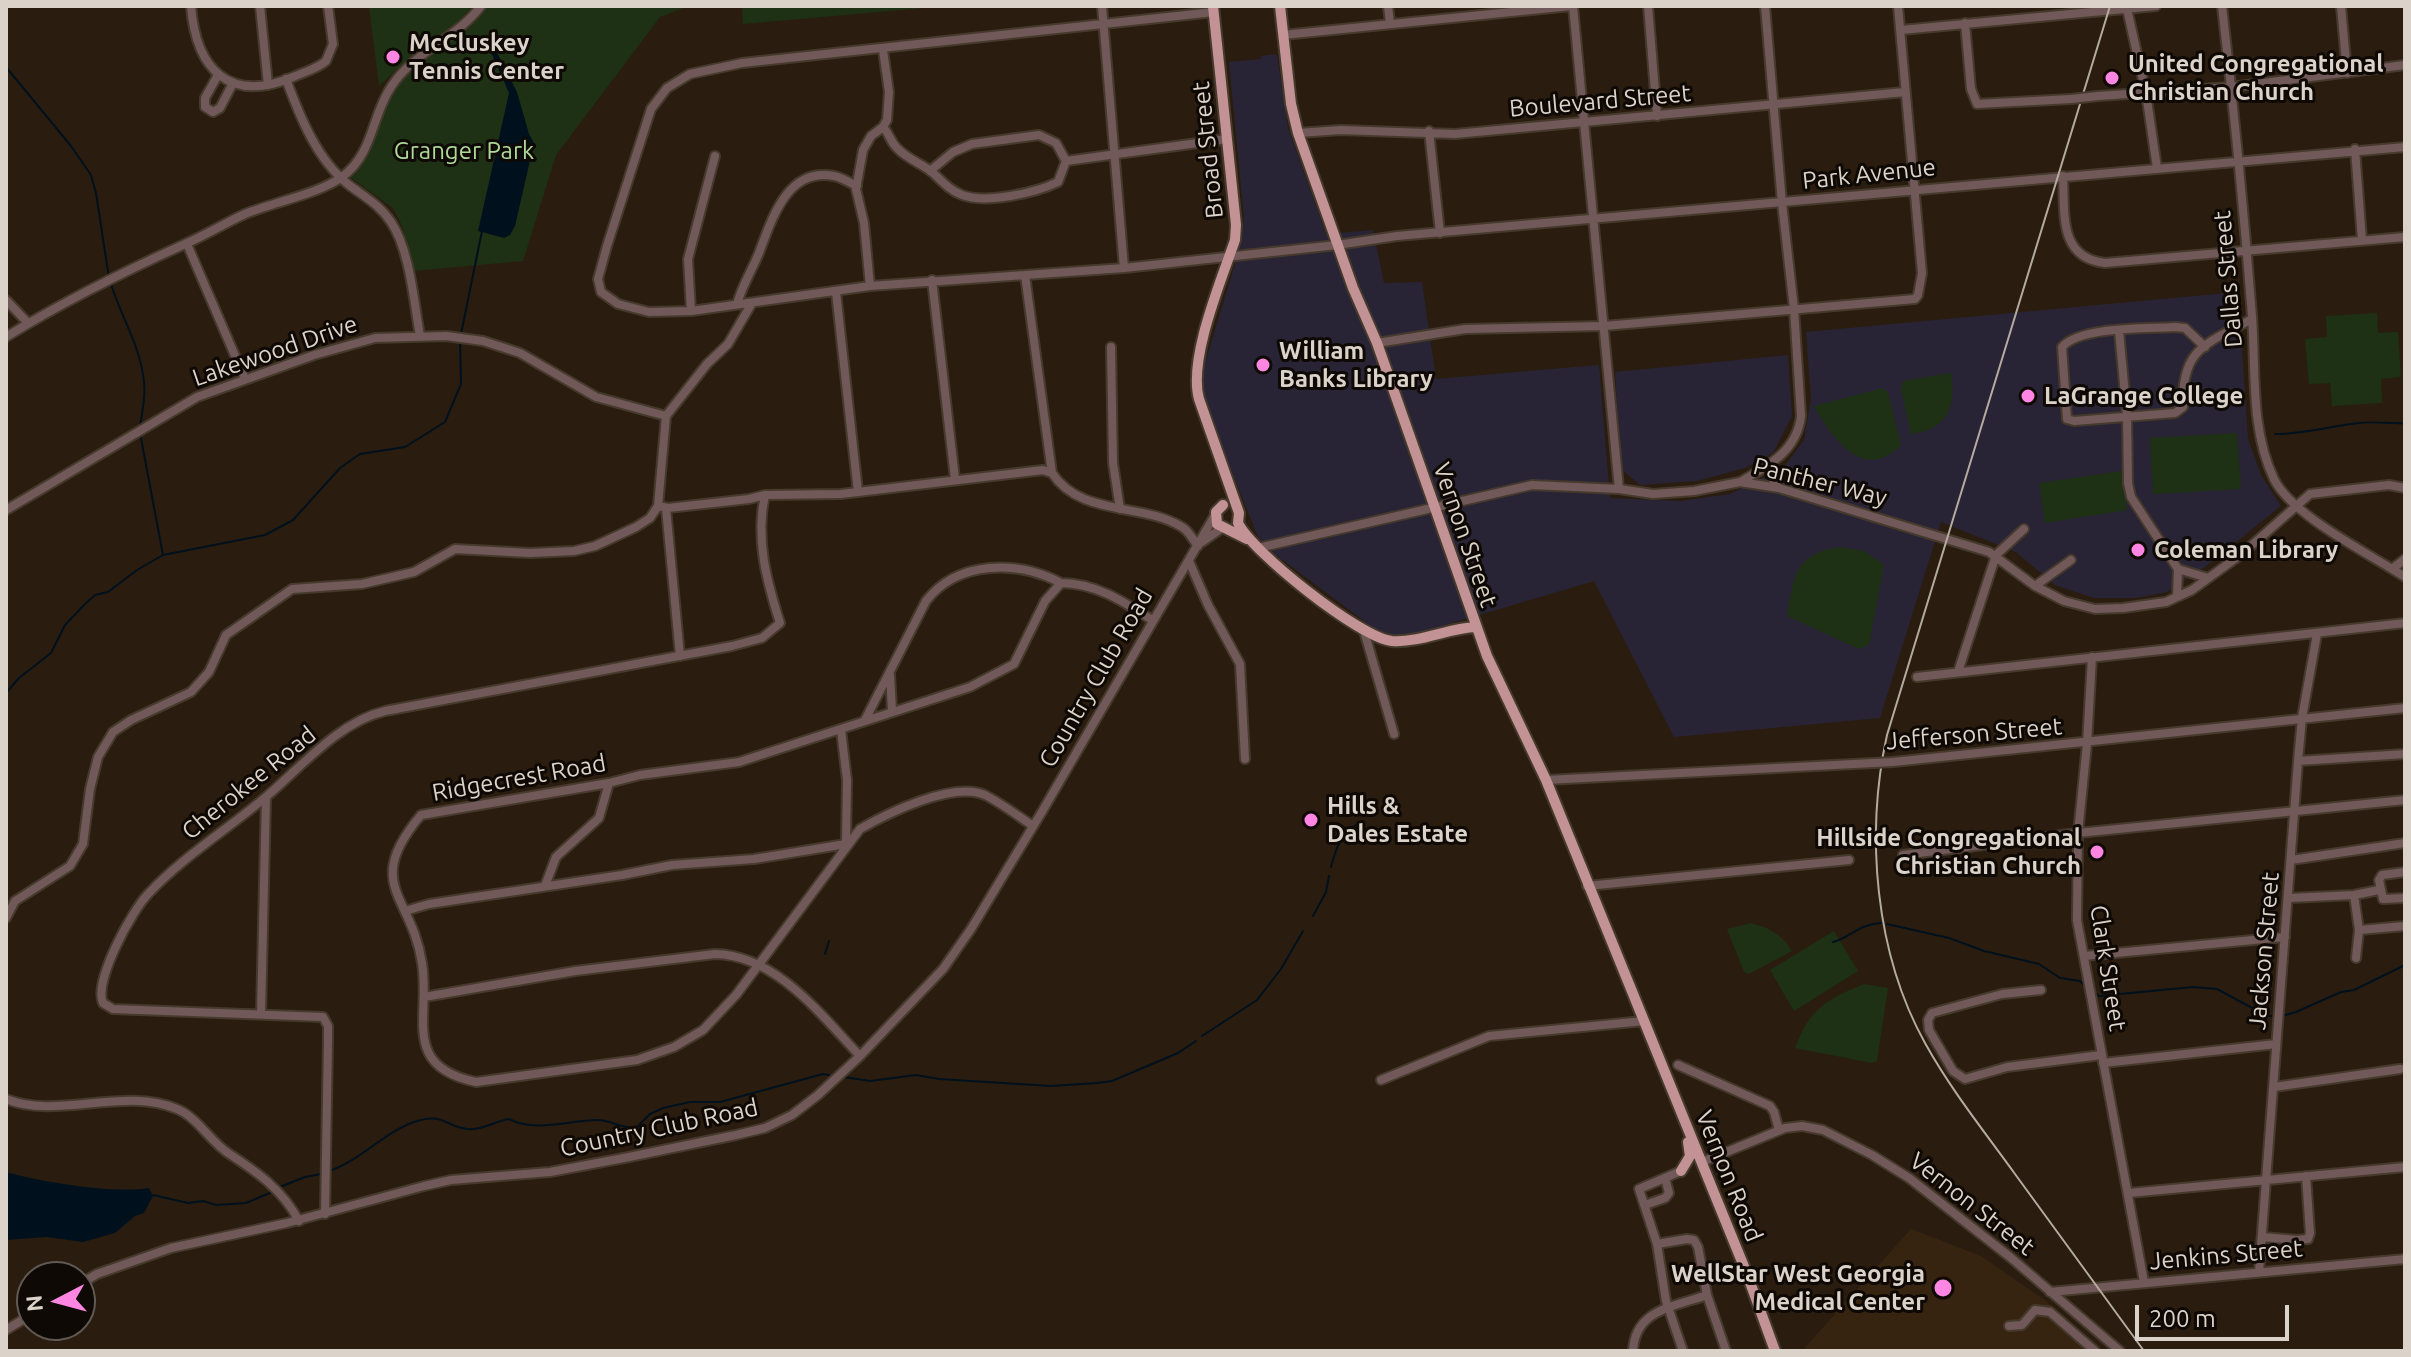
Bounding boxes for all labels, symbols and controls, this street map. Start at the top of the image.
place label: McCluskey Tennis Center [409,29,564,85]
marker: McCluskey Tennis Center [384,48,402,66]
place label: United Congregational Christian Church [2128,50,2384,106]
marker: United Congregational Christian Church [2103,69,2121,87]
street label: Boulevard Street [1508,79,1692,123]
street label: Broad Street [1187,80,1229,220]
park label: Granger Park [394,137,534,165]
street label: Park Avenue [1801,153,1937,195]
street label: Dallas Street [2208,209,2248,349]
street label: Lakewood Drive [189,309,361,393]
place label: William Banks Library [1279,337,1433,393]
marker: William Banks Library [1254,356,1272,374]
place label: LaGrange College [2044,382,2243,410]
marker: LaGrange College [2019,387,2037,405]
street label: Panther Way [1750,451,1890,513]
street label: Vernon Street [1427,459,1503,611]
place label: Coleman Library [2154,536,2338,564]
marker: Coleman Library [2129,541,2147,559]
street label: Country Club Road [1033,583,1159,773]
street label: Jefferson Street [1885,712,2063,756]
street label: Cherokee Road [176,720,322,846]
street label: Ridgecrest Road [430,749,608,807]
place label: Hills & Dales Estate [1327,792,1468,848]
marker: Hills & Dales Estate [1302,811,1320,829]
place label: Hillside Congregational Christian Church [1816,824,2081,880]
marker: Hillside Congregational Christian Church [2088,843,2106,861]
street label: Jackson Street [2243,871,2285,1031]
street label: Clark Street [2084,903,2132,1033]
street label: Country Club Road [557,1093,761,1163]
street label: Vernon Road [1690,1106,1768,1246]
street label: Vernon Street [1904,1146,2040,1262]
street label: Jenkins Street [2148,1234,2304,1276]
place label: WellStar West Georgia Medical Center [1671,1260,1925,1316]
north arrow [16,1261,96,1341]
marker: WellStar West Georgia Medical Center [1932,1277,1954,1299]
scale bar [2139,1289,2293,1339]
text: N [20,1294,47,1313]
text: 200 m [2149,1305,2216,1332]

